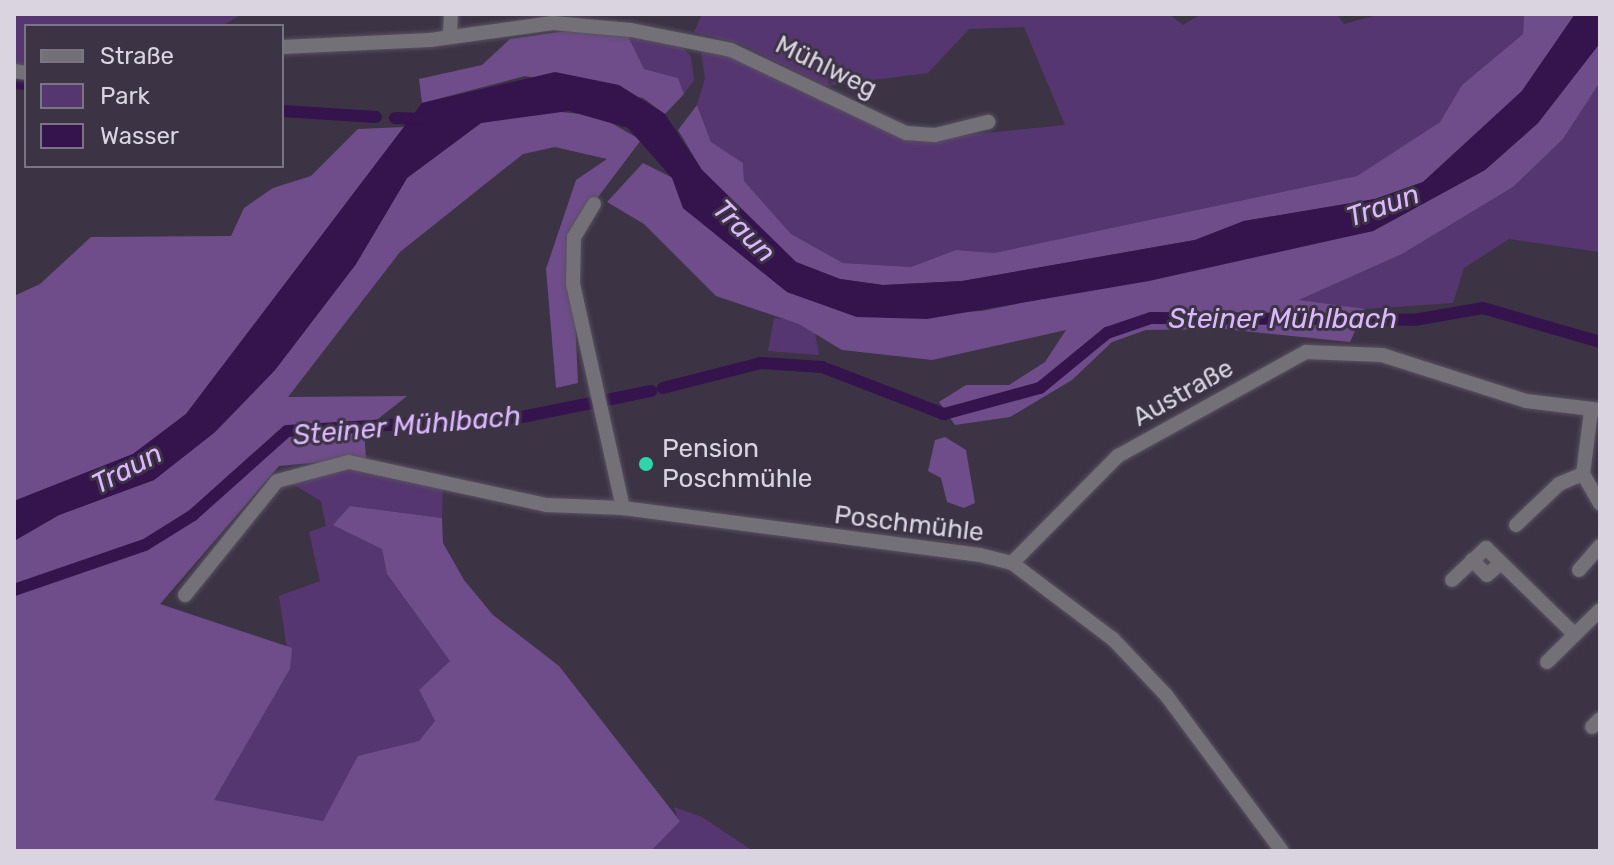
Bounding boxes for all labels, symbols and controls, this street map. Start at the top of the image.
legend [24,24,284,168]
street label: Mühlweg [770,29,882,105]
text: Straße [100,42,174,70]
text: Park [100,82,150,110]
text: Wasser [100,122,179,150]
water label: Traun [1342,177,1424,235]
water label: Traun [706,193,782,269]
water label: Steiner Mühlbach [1168,302,1398,336]
street label: Austraße [1127,353,1239,433]
water label: Steiner Mühlbach [291,399,523,453]
place label: Pension Poschmühle [662,433,812,494]
water label: Traun [86,437,168,501]
marker: Pension Poschmühle [637,455,655,473]
street label: Poschmühle [832,499,986,549]

